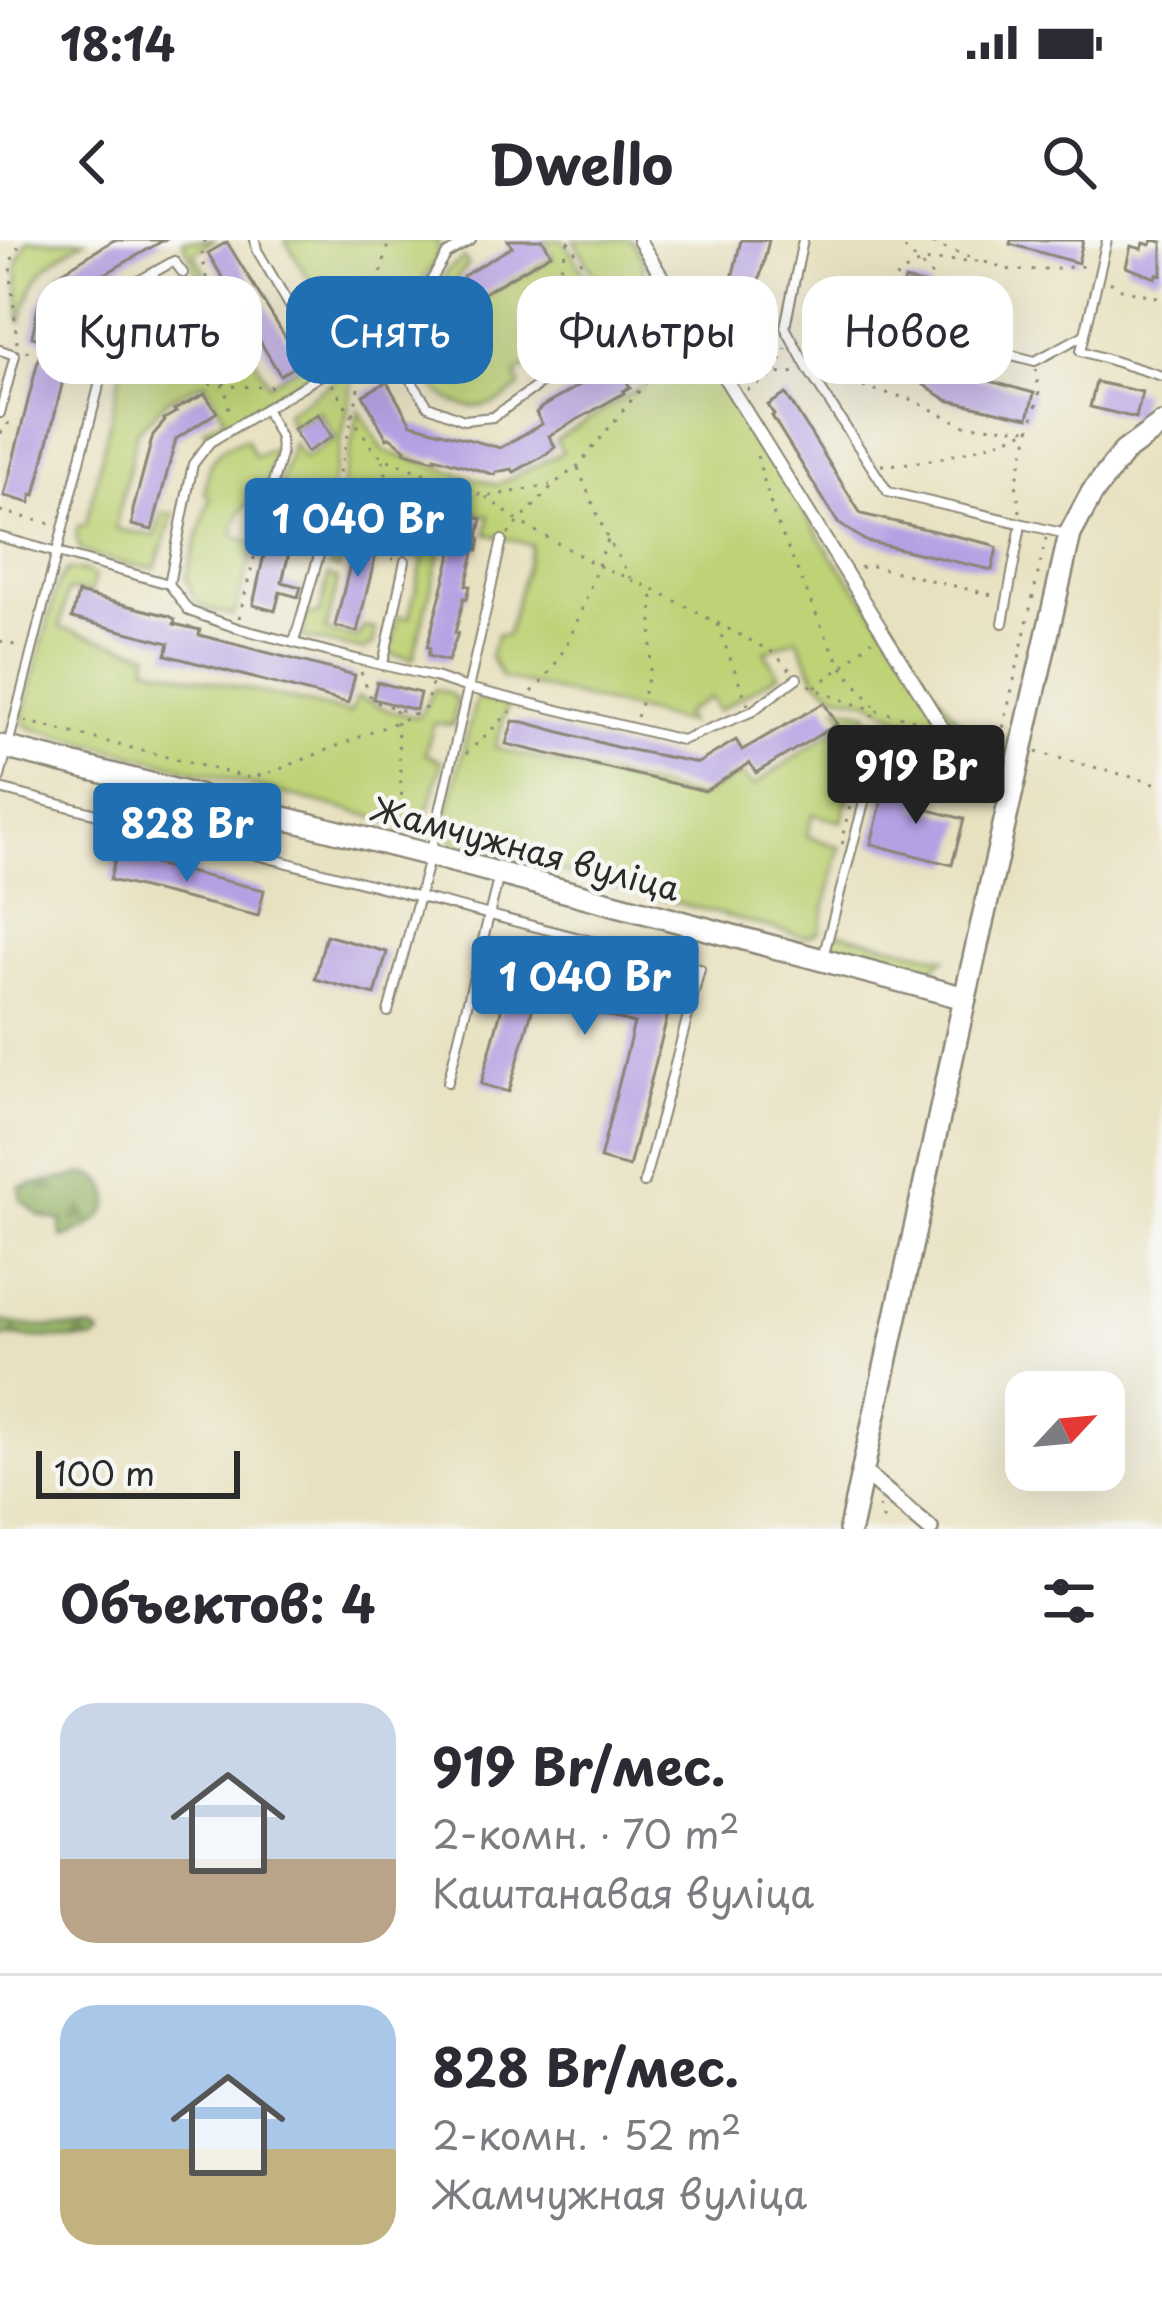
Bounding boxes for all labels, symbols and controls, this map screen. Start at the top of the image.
text: 18:14 [60,8,175,76]
text: Dwello [489,122,673,203]
icon: back [60,129,126,195]
icon: search [1036,129,1102,195]
chip: Купить [36,276,262,384]
chip: Снять [286,276,493,384]
chip: Фильтры [517,276,778,384]
chip: Новое [802,276,1013,384]
pin: 1 040 Br [234,478,482,580]
text: 1 040 Br [272,487,444,546]
pin: 919 Br [818,725,1014,827]
text: 919 Br [854,734,978,793]
street label: Жамчужная вуліца [366,782,687,912]
pin: 828 Br [89,783,285,885]
text: 828 Br [120,792,254,851]
pin: 1 040 Br [461,936,709,1038]
text: 1 040 Br [499,945,671,1004]
north arrow [1005,1371,1125,1491]
map controls [1005,1371,1125,1491]
scale bar [36,1445,240,1498]
text: 100 m [54,1447,155,1497]
text: Объектов: 4 [60,1563,376,1640]
icon: filters [1036,1568,1102,1634]
text: 919 Br/мес. [432,1726,726,1803]
icon: home [156,1751,300,1895]
text: 2-комн. · 70 m² [432,1803,740,1862]
text: Каштанавая вуліца [432,1862,814,1921]
text: 828 Br/мес. [432,2027,739,2104]
icon: home [156,2053,300,2197]
text: 2-комн. · 52 m² [432,2104,741,2163]
text: Жамчужная вуліца [432,2163,807,2222]

